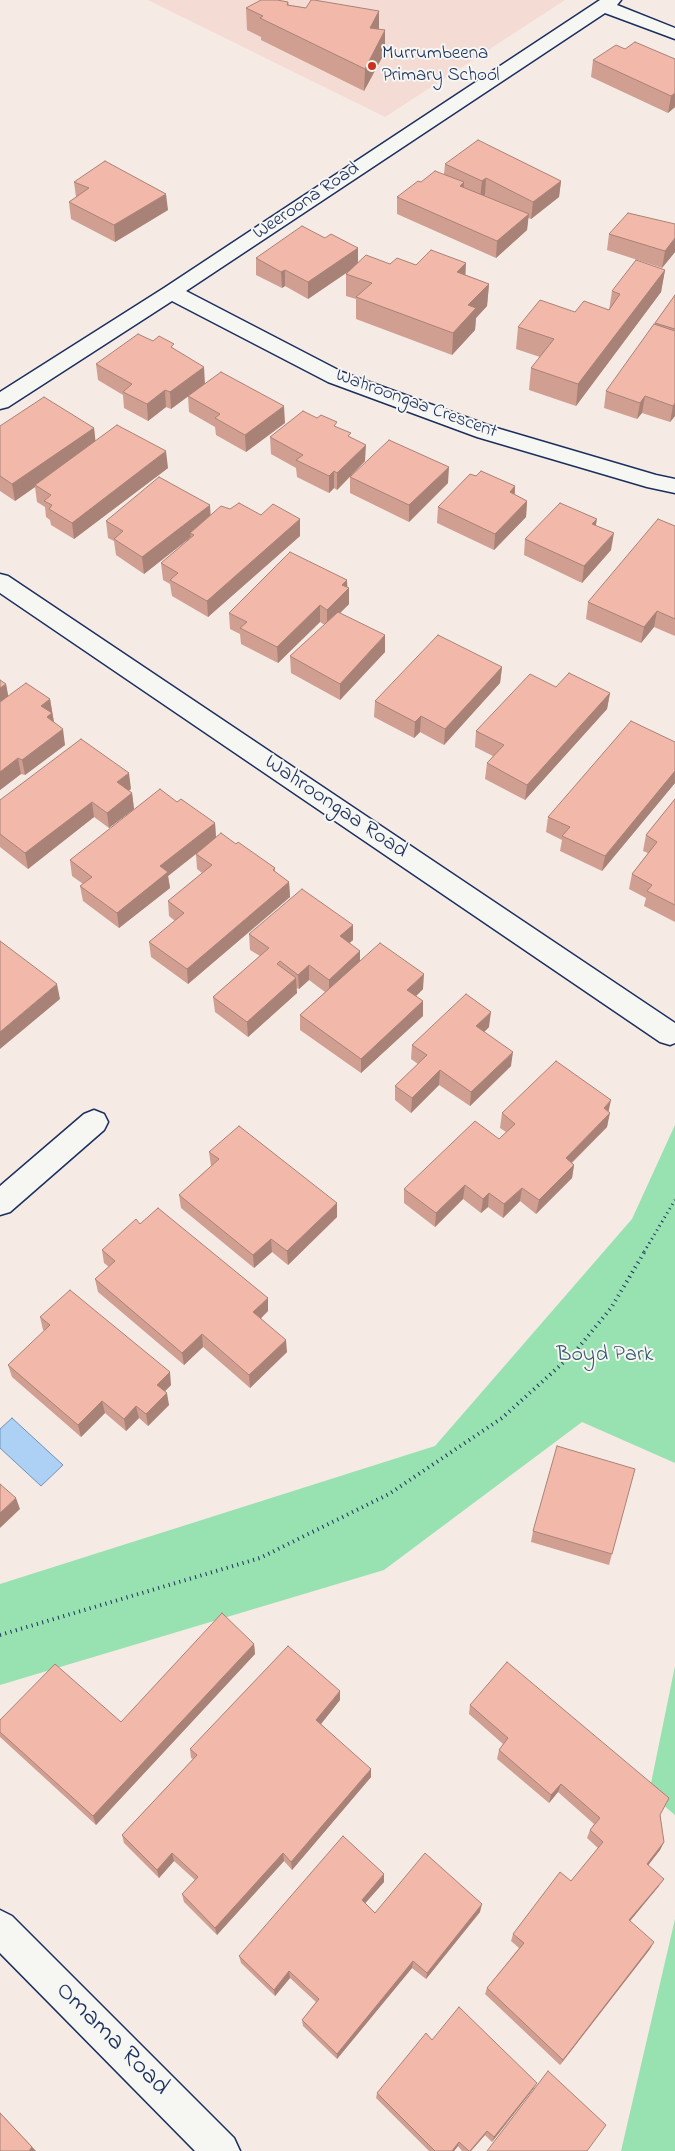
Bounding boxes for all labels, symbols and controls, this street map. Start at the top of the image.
place label: Murrumbeena Primary School [382,44,499,88]
marker: Murrumbeena Primary School [366,60,378,72]
street label: Weeroona Road [250,158,364,246]
street label: Wahroongaa Crescent [332,365,500,445]
street label: Wahroongaa Road [258,750,412,866]
park label: Boyd Park [557,1343,653,1369]
street label: Omama Road [47,1976,175,2104]

